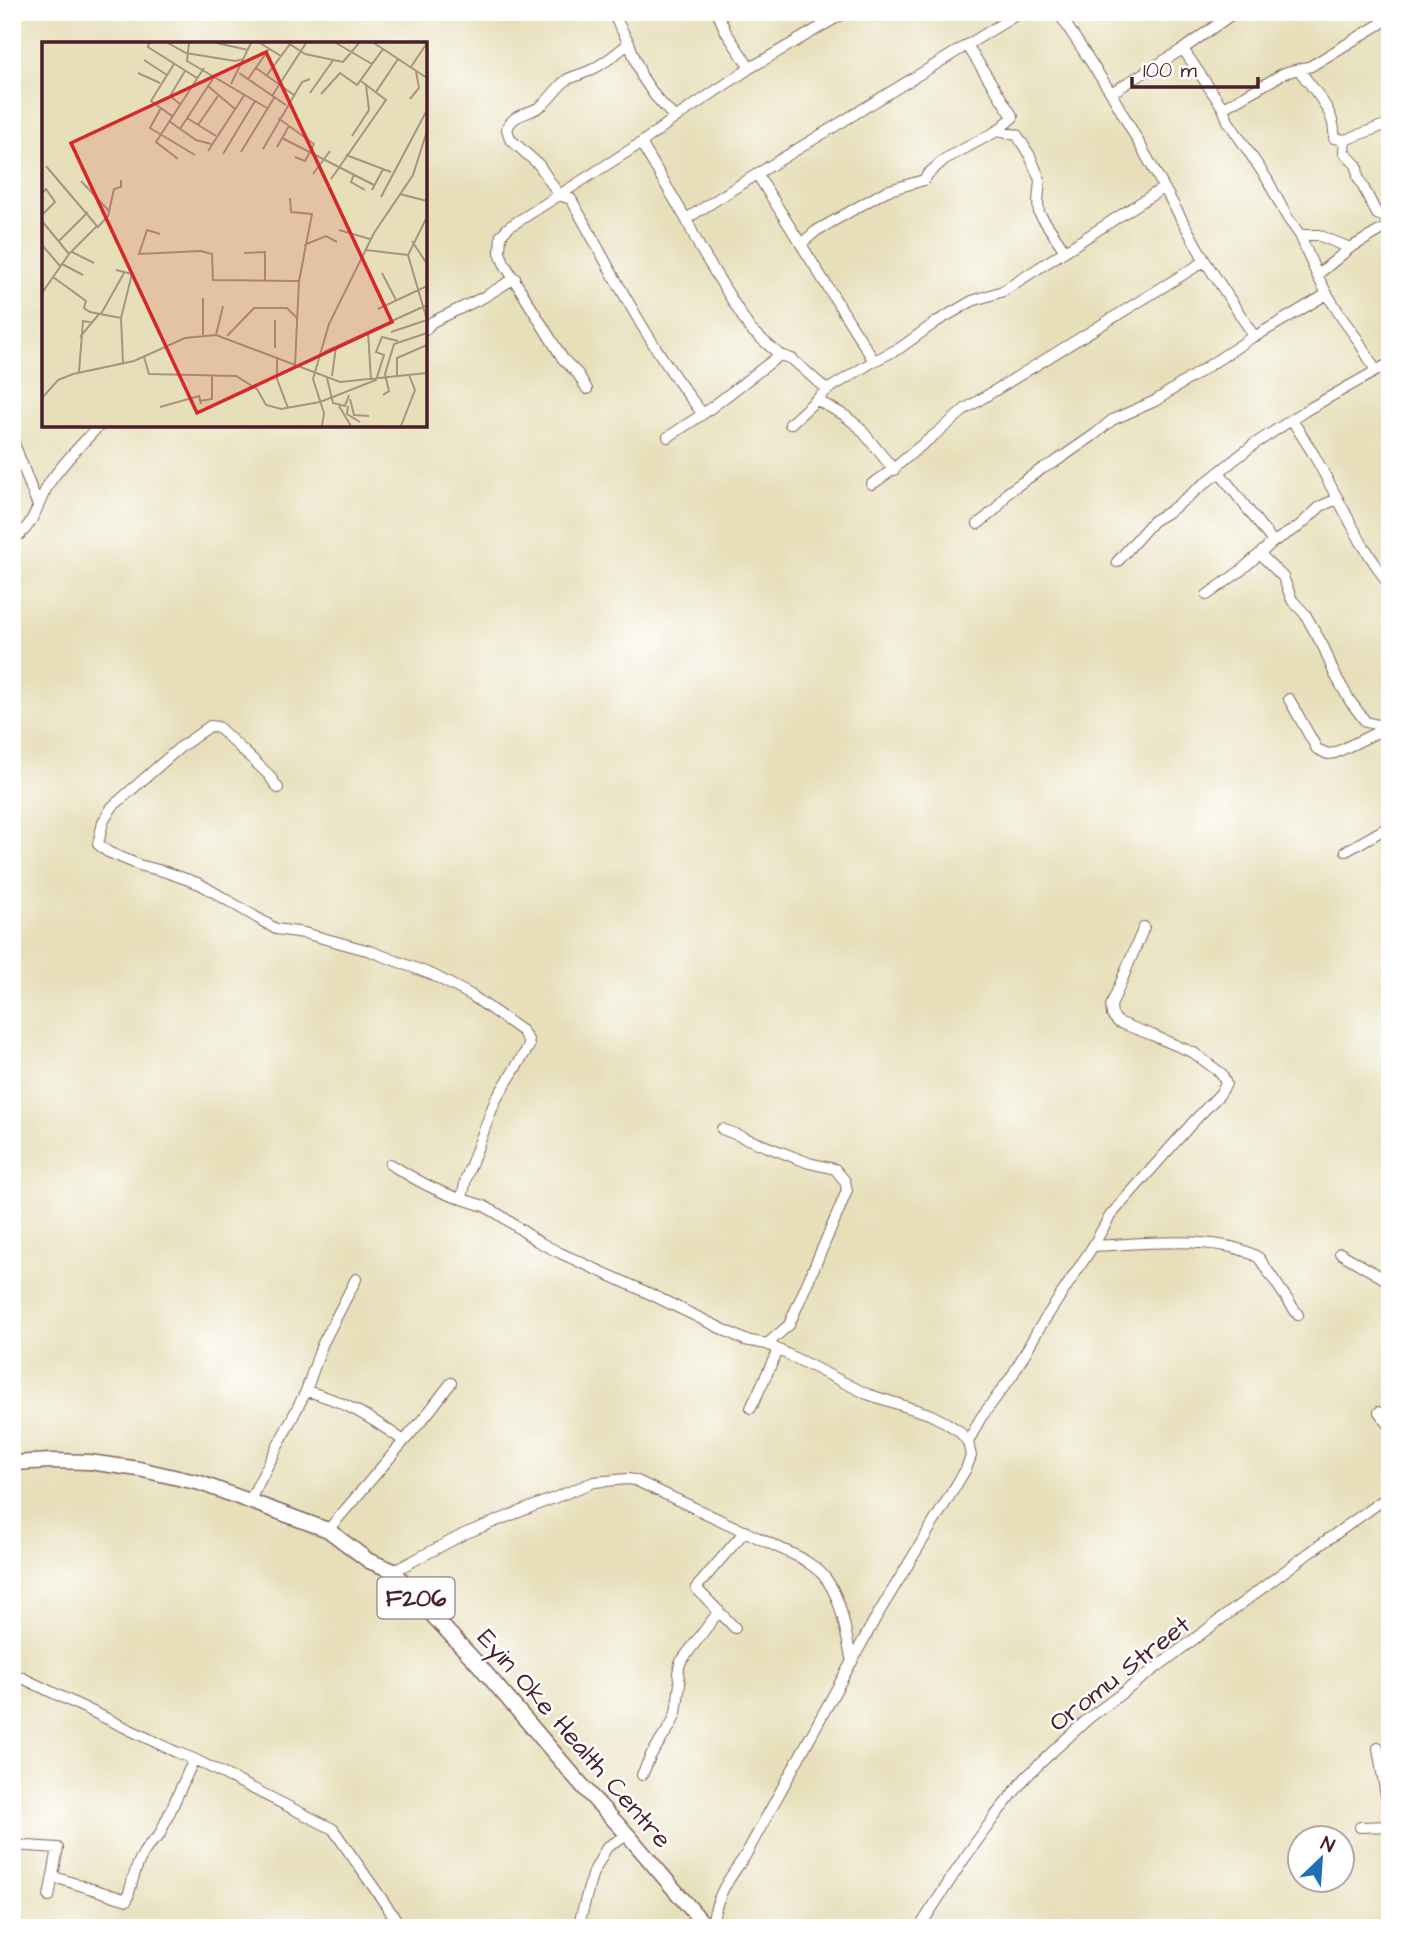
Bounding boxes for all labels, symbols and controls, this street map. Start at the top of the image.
inset map [42,42,427,427]
scale bar [1132,46,1258,90]
text: 100 m [1143,56,1198,85]
road number: F206 [378,1578,454,1618]
street label: Oromu Street [1041,1607,1198,1740]
street label: Eyin Oke Health Centre [467,1621,680,1858]
north arrow [1286,1825,1356,1895]
text: N [1316,1830,1339,1860]

